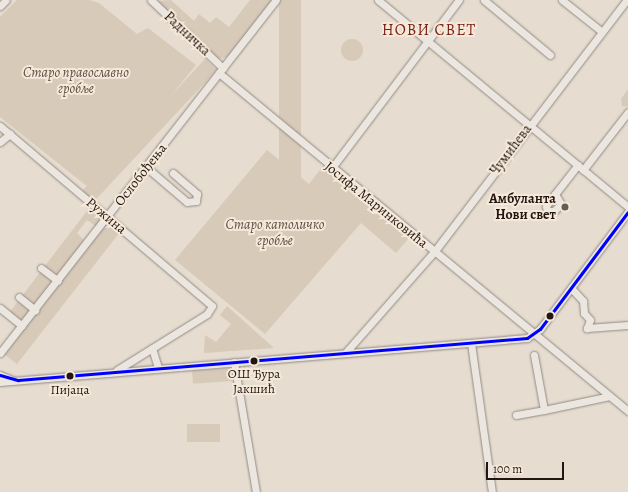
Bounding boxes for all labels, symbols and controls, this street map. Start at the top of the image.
street label: Радничка [160,8,214,60]
district label: НОВИ СВЕТ [382,20,476,40]
park label: Старо православно гробље [23,65,129,98]
street label: Чумићева [487,121,535,179]
street label: Ослобођења [111,140,171,210]
street label: Јосифа Маринковића [321,158,431,252]
place label: Амбуланта Нови свет [489,191,556,224]
street label: Ружина [82,194,130,238]
marker: Амбуланта Нови свет [559,201,571,213]
park label: Старо католичко гробље [226,217,324,250]
unlabelled marker [545,311,555,321]
marker: ОШ Ђура Јакшић [249,356,259,366]
place label: ОШ Ђура Јакшић [228,367,280,398]
marker: Пијаца [65,371,75,381]
place label: Пијаца [50,382,90,398]
scale bar [488,454,566,480]
text: 100 m [493,461,522,477]

